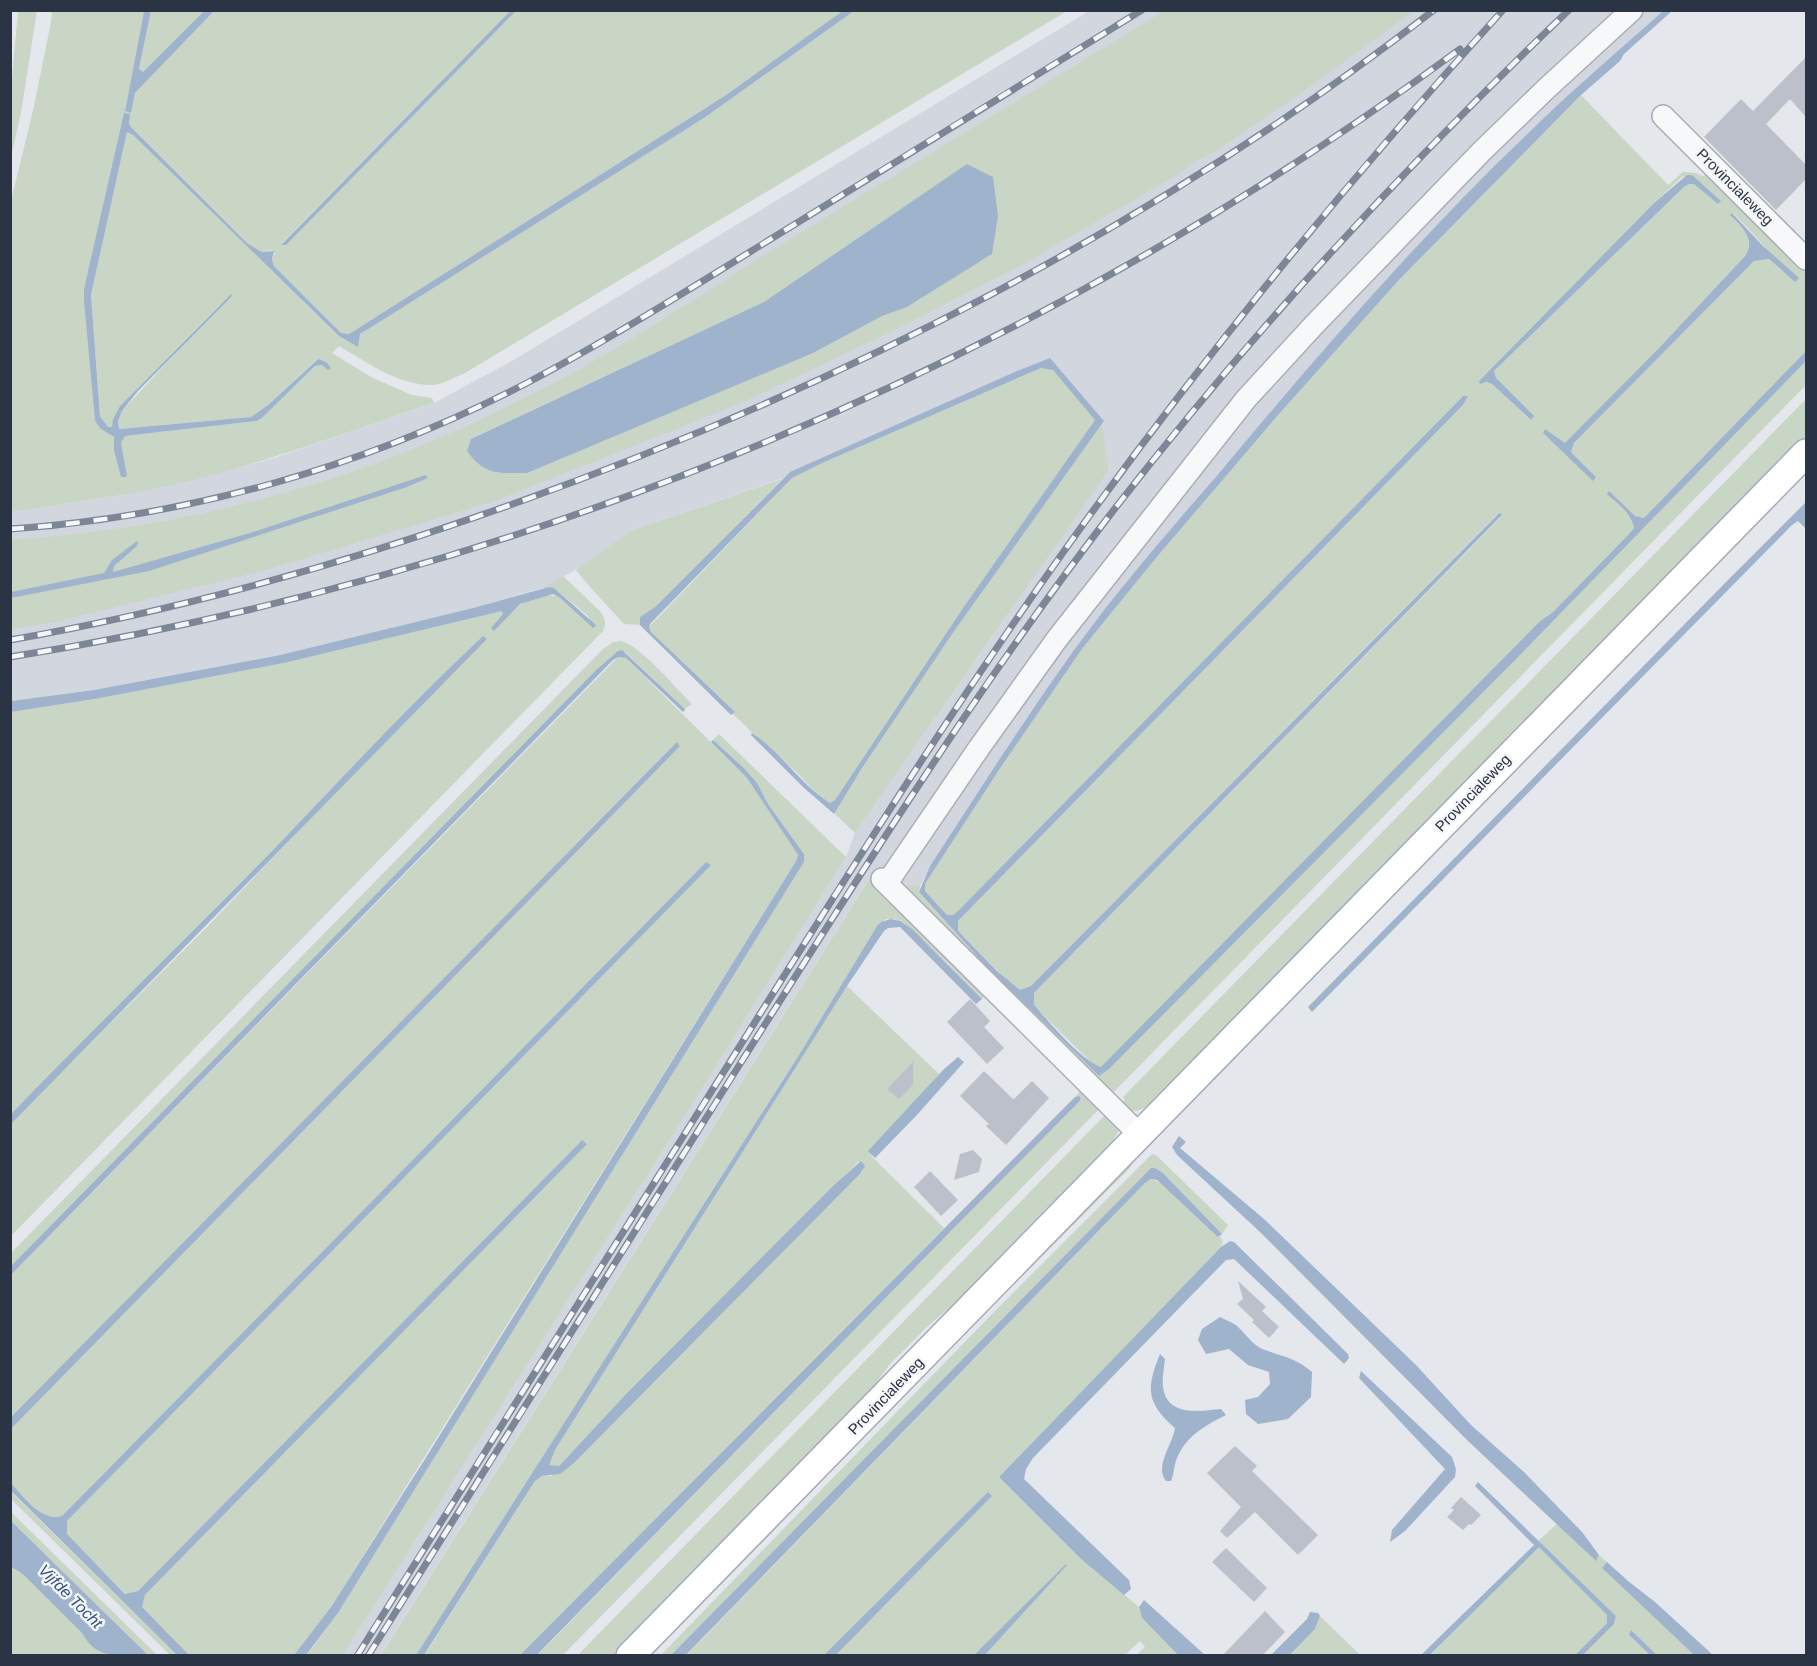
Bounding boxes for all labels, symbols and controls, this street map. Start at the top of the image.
street label: Provincialeweg [1694,145,1777,228]
street label: Provincialeweg [1431,750,1514,835]
street label: Provincialeweg [844,1353,927,1438]
water label: Vijfde Tocht [35,1561,106,1632]

